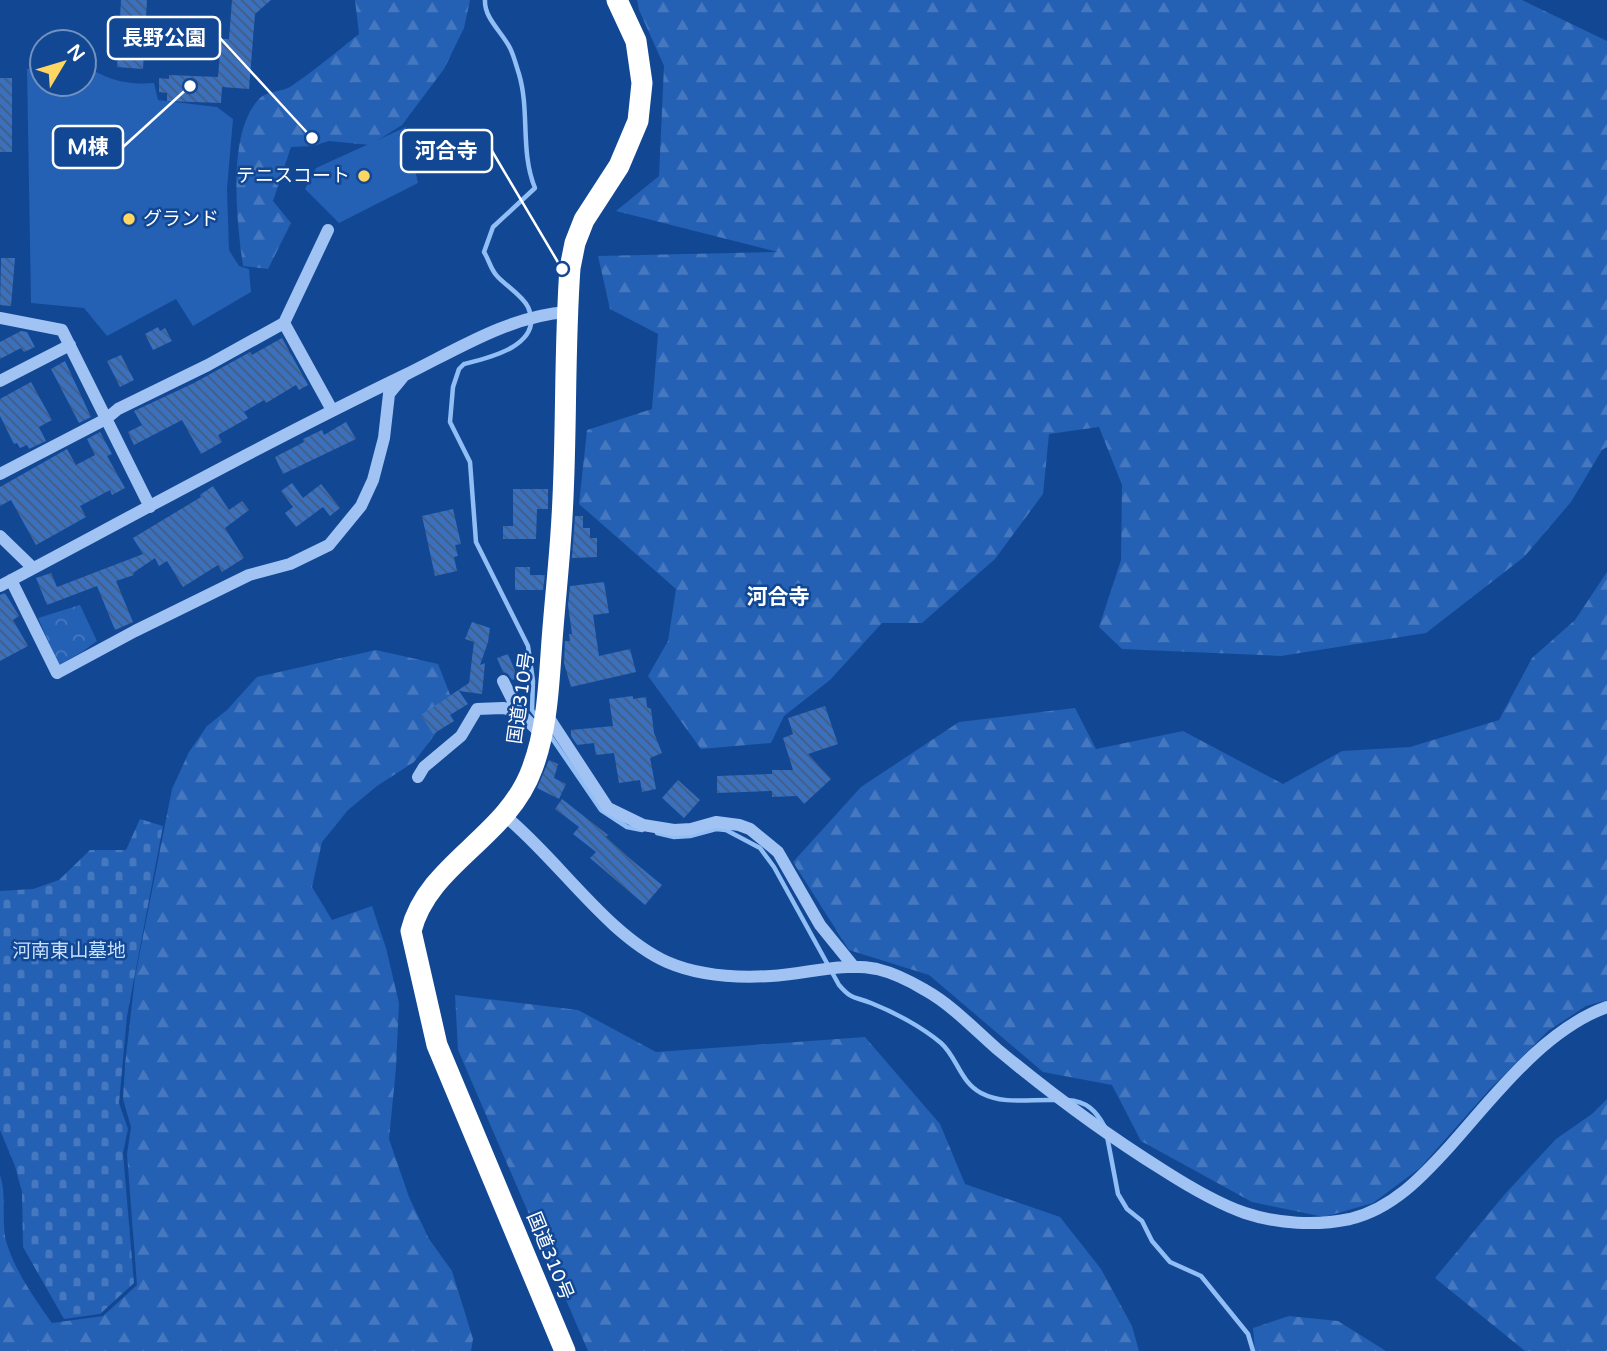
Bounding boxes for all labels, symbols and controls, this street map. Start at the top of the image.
callout: 長野公園 [108,17,220,59]
text: 長野公園 [122,26,206,51]
north arrow [28,28,98,98]
text: N [62,40,89,66]
callout: M棟 [53,126,123,168]
callout: 河合寺 [401,130,492,172]
text: M棟 [67,135,109,160]
text: 河合寺 [415,139,478,164]
place label: テニスコート [236,165,350,187]
marker: テニスコート [356,168,372,184]
place label: グランド [143,208,219,230]
marker: グランド [121,211,137,227]
district label: 河合寺 [747,585,810,610]
street label: 国道310号 [504,651,538,745]
park label: 河南東山墓地 [12,940,126,962]
street label: 国道310号 [522,1209,578,1303]

